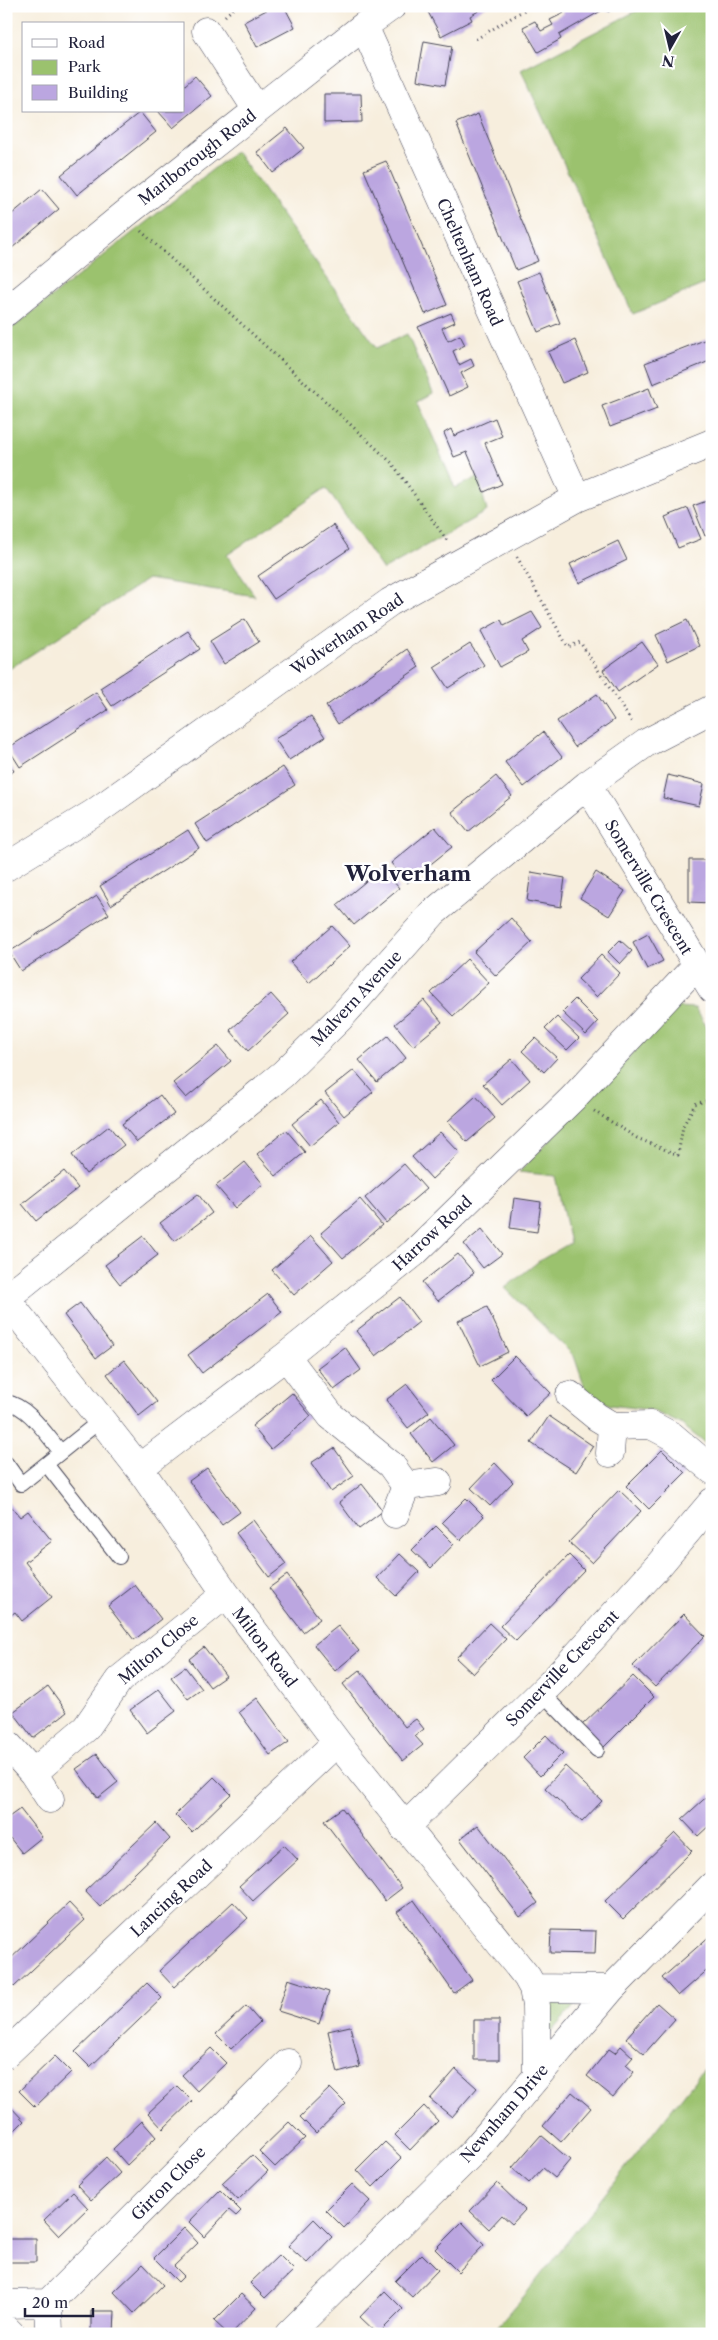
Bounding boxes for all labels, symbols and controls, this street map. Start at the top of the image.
legend [22,22,185,112]
north arrow [646,22,696,72]
text: Road [68,33,105,52]
text: N [661,51,675,71]
text: Park [68,57,102,76]
text: Building [68,83,128,102]
street label: Marlborough Road [134,105,260,209]
street label: Cheltenham Road [433,195,507,329]
street label: Wolverham Road [286,589,407,680]
street label: Somerville Crescent [601,816,697,958]
district label: Wolverham [344,861,471,886]
street label: Malvern Avenue [307,946,405,1050]
street label: Harrow Road [388,1191,476,1275]
street label: Milton Road [228,1603,302,1691]
street label: Somerville Crescent [501,1605,623,1730]
street label: Milton Close [114,1610,202,1688]
street label: Lancing Road [126,1855,216,1941]
street label: Newnham Drive [456,2060,552,2166]
street label: Girton Close [127,2142,209,2224]
scale bar [25,2285,92,2317]
text: 20 m [32,2293,68,2312]

